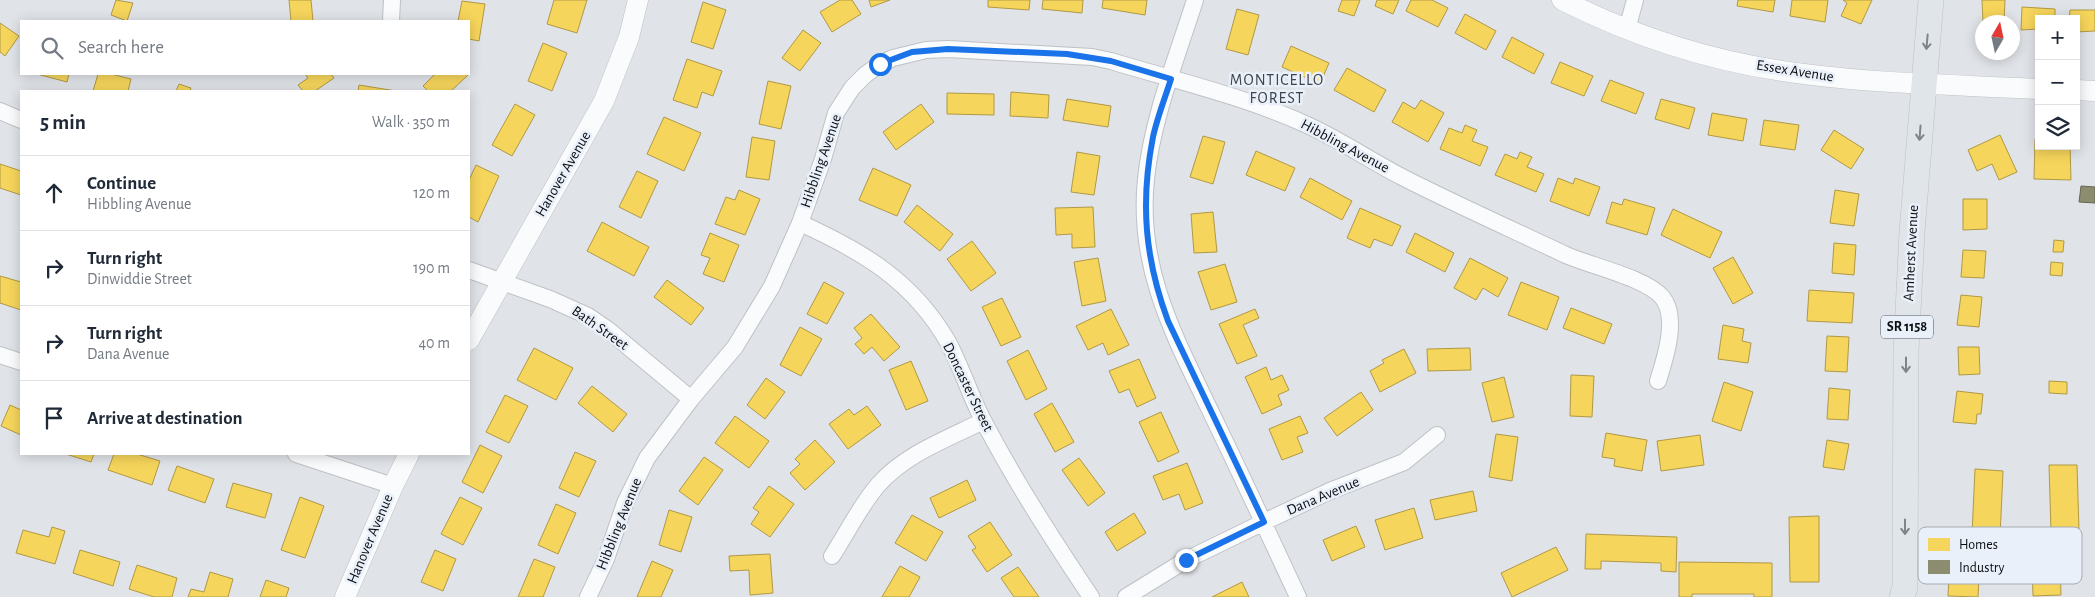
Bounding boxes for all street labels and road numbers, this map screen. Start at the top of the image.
street label: Essex Avenue [1755,57,1835,85]
street label: Hibbling Avenue [798,112,844,210]
street label: Hibbling Avenue [1298,116,1392,176]
street label: Hanover Avenue [533,129,593,219]
street label: Amherst Avenue [1901,204,1921,302]
street label: Bath Street [569,303,631,353]
road number: SR 1158 [1881,316,1933,338]
street label: Doncaster Street [940,340,996,434]
street label: Dana Avenue [1284,474,1362,518]
street label: Hibbling Avenue [594,476,644,572]
street label: Hanover Avenue [344,492,396,586]

